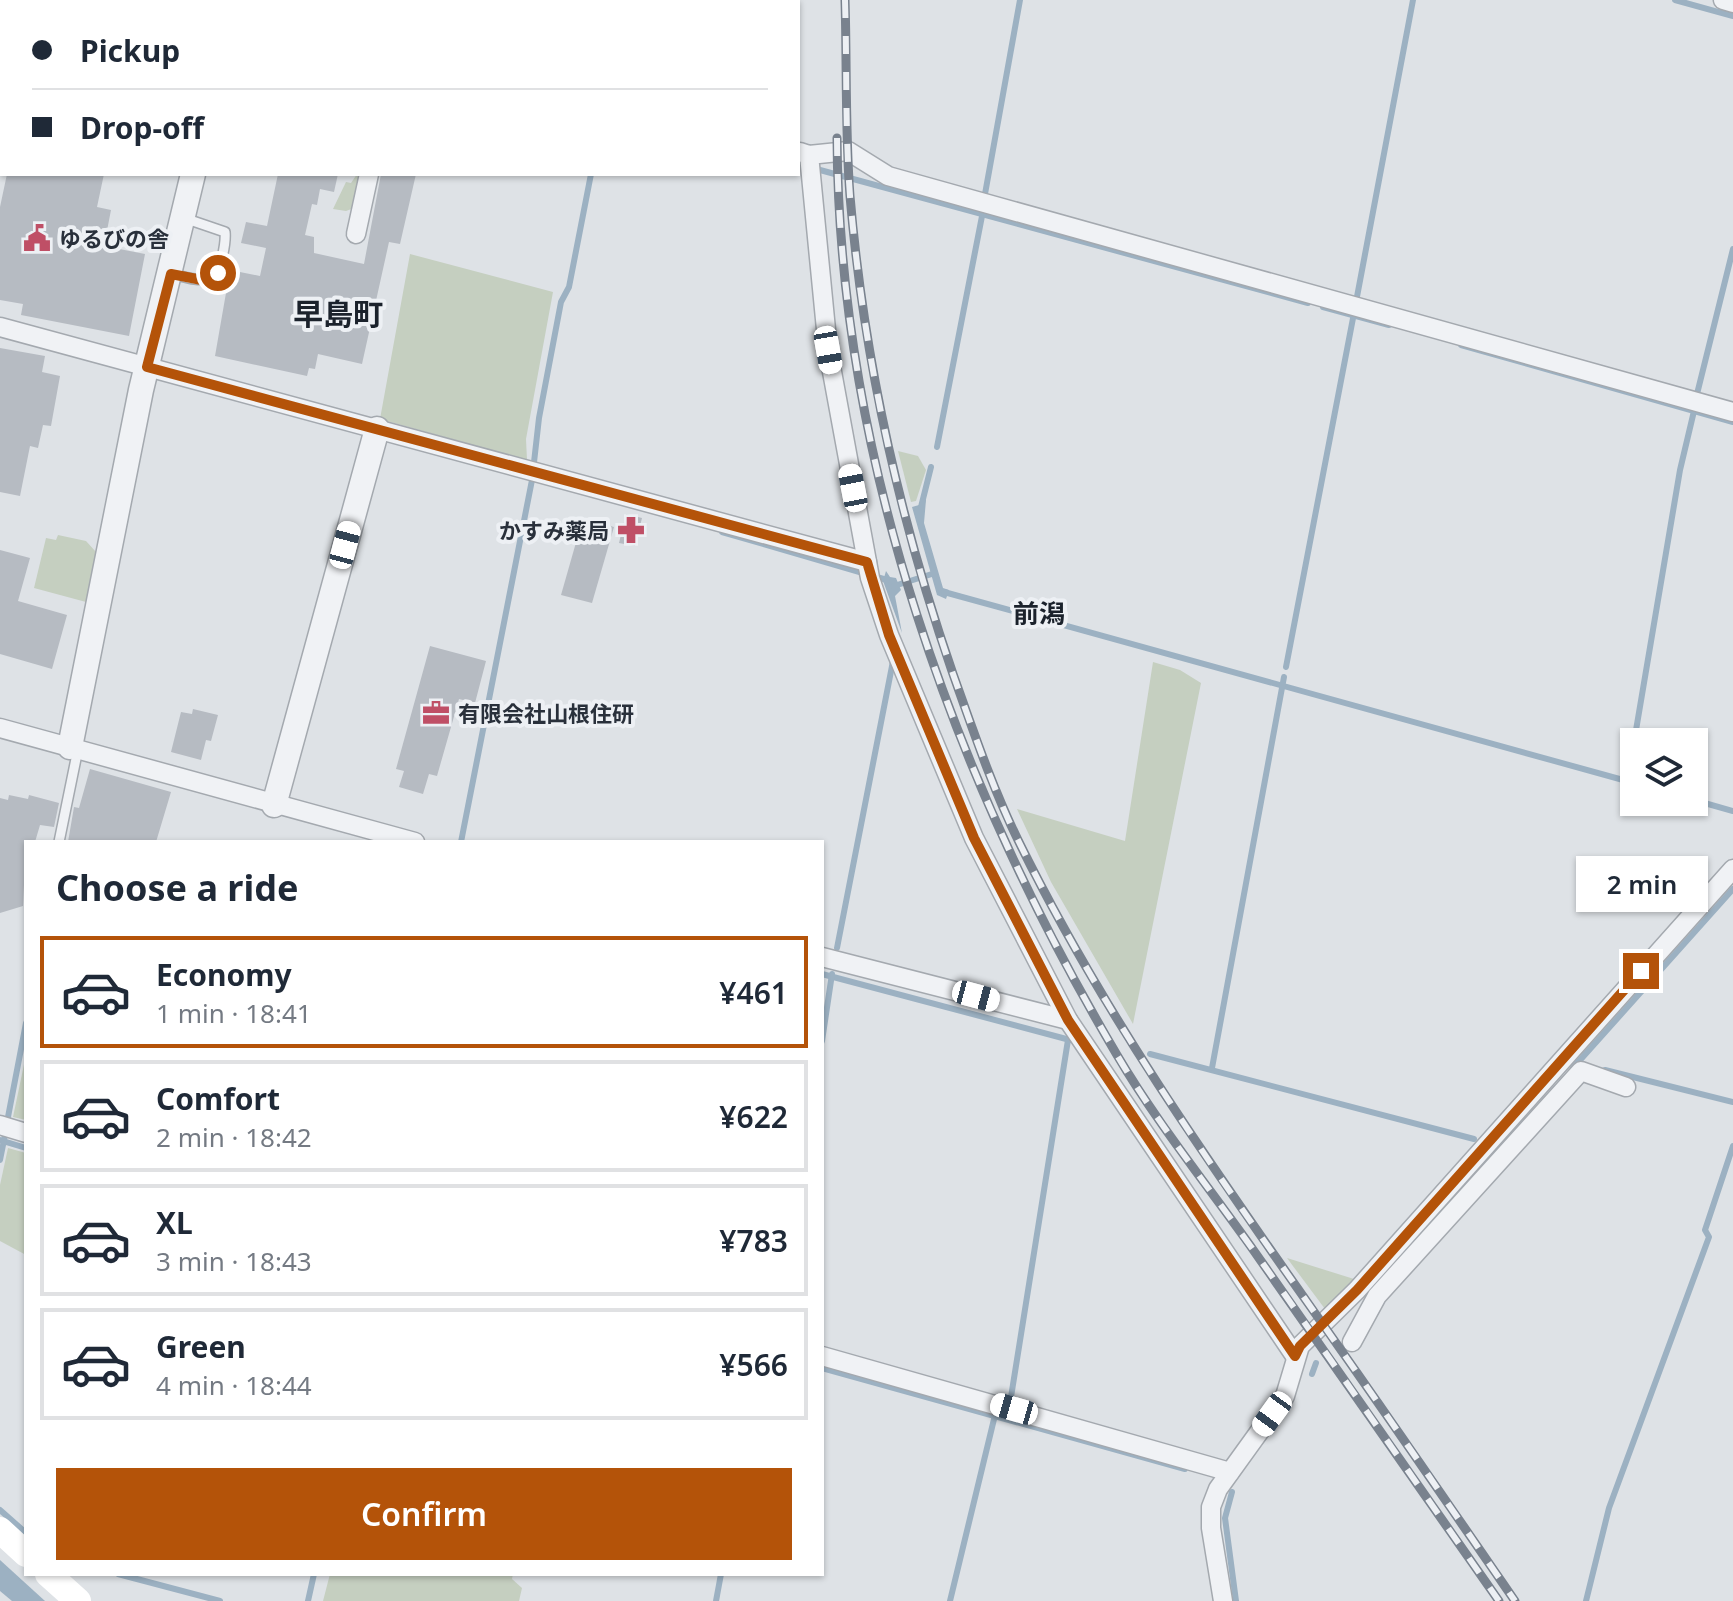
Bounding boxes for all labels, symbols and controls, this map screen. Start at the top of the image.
text: Pickup [80,30,180,71]
text: Drop-off [80,107,204,148]
public building icon: ゆるびの舎 [22,223,52,253]
place label: ゆるびの舎 [59,223,169,253]
route start [200,255,236,291]
district label: 早島町 [293,293,383,334]
car [812,324,844,376]
car [837,462,869,514]
place label: かすみ薬局 [499,515,609,545]
pharmacy icon: かすみ薬局 [616,515,646,545]
car [327,519,363,571]
district label: 前潟 [1013,595,1065,631]
office icon: 有限会社山根住研 [421,698,451,728]
place label: 有限会社山根住研 [458,698,634,728]
map controls [1620,728,1708,816]
button: layers [1620,728,1708,816]
callout: 2 min [1575,855,1707,911]
text: Choose a ride [56,863,298,912]
text: 2 min [1607,866,1677,902]
route end [1623,953,1659,989]
text: Economy [156,954,292,995]
icon: car [60,956,132,1028]
text: ¥461 [719,972,788,1013]
car [950,978,1002,1014]
text: 1 min · 18:41 [156,995,312,1031]
text: Comfort [156,1078,280,1119]
icon: car [60,1080,132,1152]
text: ¥622 [719,1096,788,1137]
text: 2 min · 18:42 [156,1119,312,1155]
text: XL [156,1202,193,1243]
icon: car [60,1204,132,1276]
text: ¥783 [719,1220,788,1261]
text: 3 min · 18:43 [156,1243,312,1279]
text: Green [156,1326,246,1367]
icon: car [60,1328,132,1400]
text: ¥566 [719,1344,788,1385]
text: 4 min · 18:44 [156,1367,312,1403]
car [1248,1388,1296,1440]
car [988,1391,1040,1427]
button: Confirm [56,1468,792,1560]

